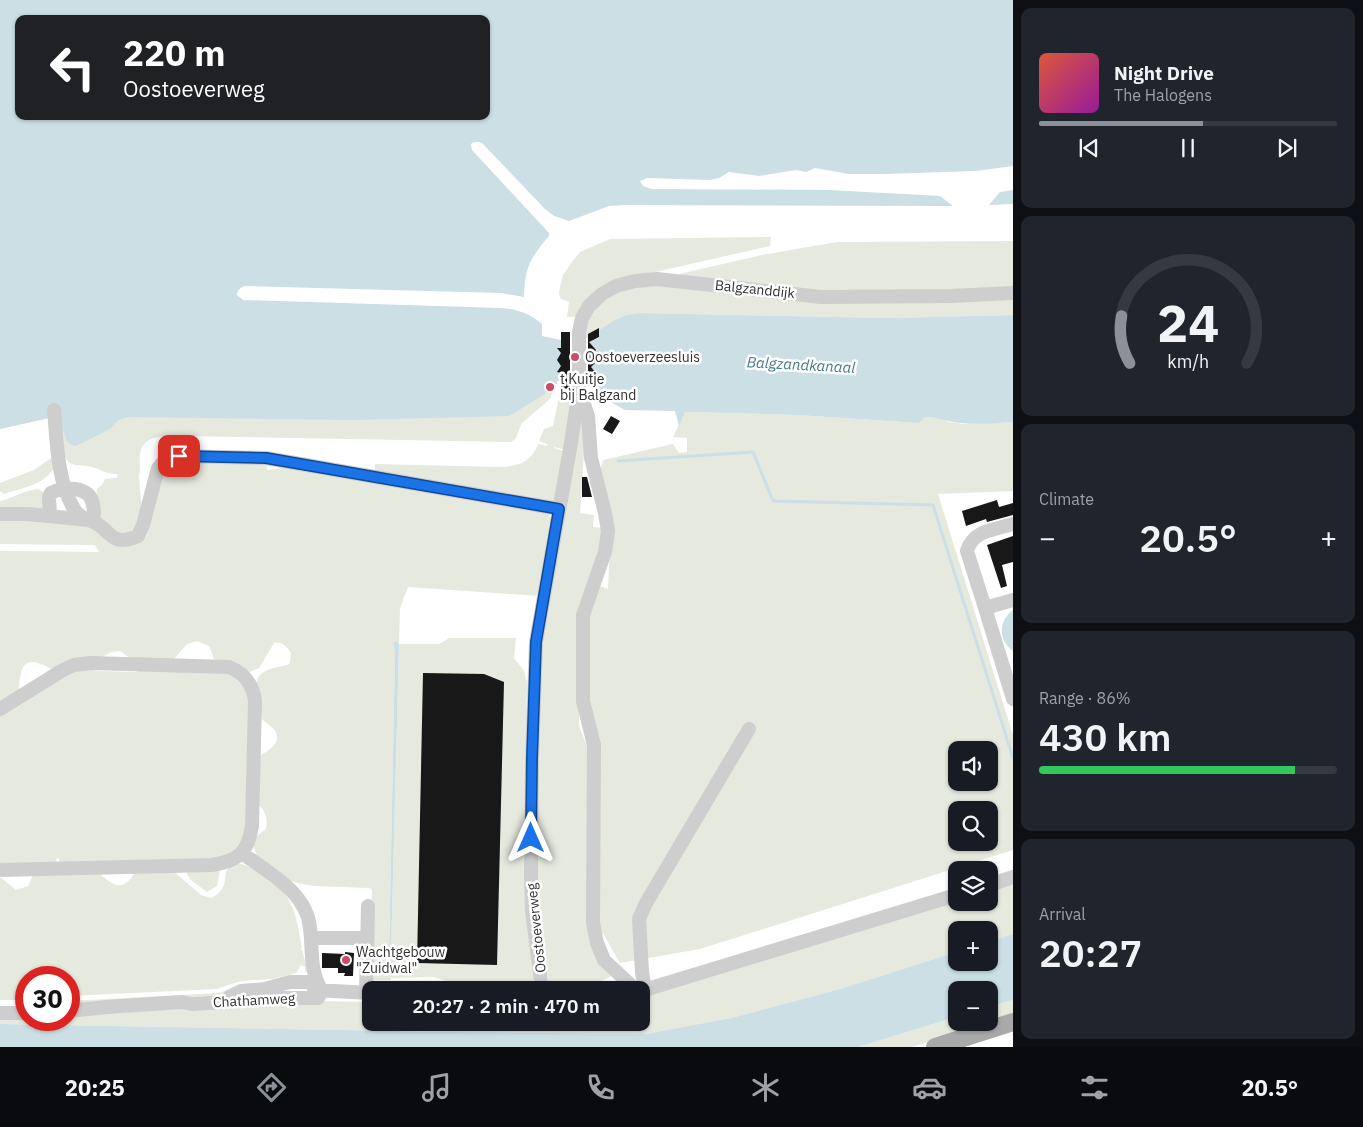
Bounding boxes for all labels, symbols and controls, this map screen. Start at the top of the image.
text: 220 m [123,30,226,76]
icon: left [40,35,105,100]
text: Night Drive [1114,61,1214,85]
text: Oostoeverweg [123,74,265,103]
text: The Halogens [1114,85,1212,105]
icon: previous [1075,134,1103,162]
icon: pause [1174,134,1202,162]
icon: next [1273,134,1301,162]
street label: Balgzanddijk [714,276,797,302]
text: 24 [1157,289,1219,356]
place label: Oostoeverzeesluis [585,348,700,366]
text: km/h [1167,350,1209,373]
marker: Oostoeverzeesluis [569,351,581,363]
water label: Balgzandkanaal [746,352,856,377]
place label: t Kuitje bij Balgzand [560,370,636,404]
marker: t Kuitje bij Balgzand [544,381,556,393]
pin [158,435,200,477]
icon: arrive [165,442,193,470]
text: Climate [1039,489,1094,509]
text: 20.5° [1139,513,1237,562]
text: − [1039,519,1056,556]
text: + [1320,519,1337,556]
text: Range · 86% [1039,688,1131,708]
text: 430 km [1039,712,1171,761]
map controls [948,741,998,1031]
button: sound [948,741,998,791]
button: search [948,801,998,851]
position arrow [504,811,556,863]
button: layers [948,861,998,911]
street label: Oostoeverweg [522,882,550,974]
text: Arrival [1039,904,1086,924]
button: + [948,921,998,971]
text: 20:27 [1039,928,1142,977]
place label: Wachtgebouw "Zuidwal" [356,943,445,977]
marker: Wachtgebouw "Zuidwal" [340,954,352,966]
speed limit sign: 30 [15,966,80,1031]
button: − [948,981,998,1031]
street label: Chathamweg [212,989,296,1011]
text: 20:27 · 2 min · 470 m [412,994,600,1018]
icon: directions [254,1070,289,1105]
icon: music [419,1070,454,1105]
icon: phone [583,1070,618,1105]
icon: climate [748,1070,783,1105]
icon: car [912,1070,947,1105]
icon: filters [1077,1070,1112,1105]
text: 20:25 [65,1073,125,1102]
text: 20.5° [1241,1073,1298,1102]

